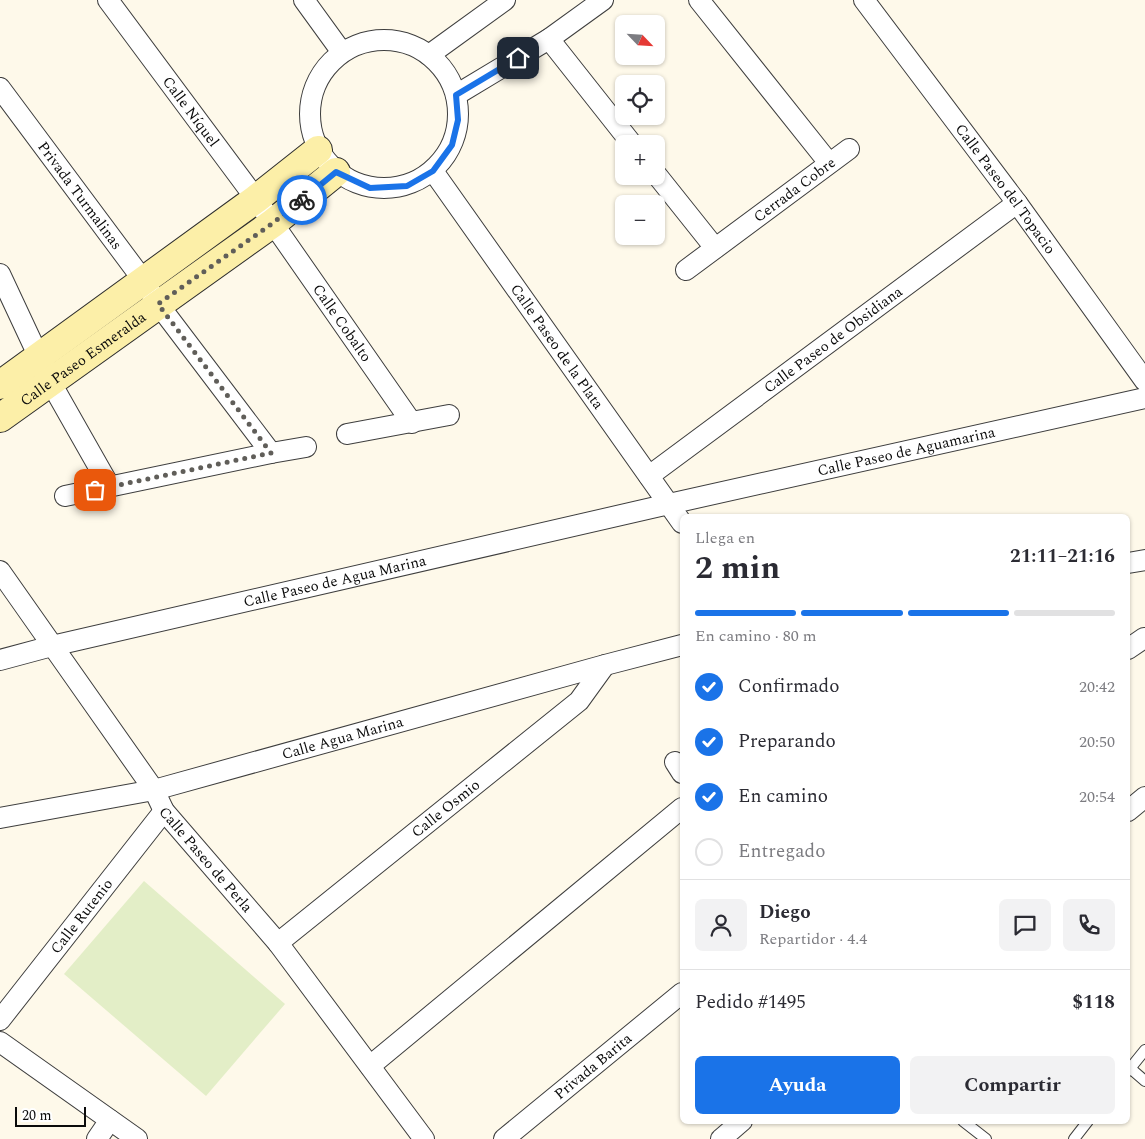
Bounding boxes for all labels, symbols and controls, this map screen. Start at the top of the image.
north arrow [615,15,665,65]
map controls [615,15,665,245]
pin [497,37,539,79]
icon: home [504,44,532,72]
street label: Calle Níquel [157,71,225,152]
button: locate [615,75,665,125]
street label: Calle Paseo del Topacio [949,119,1062,259]
button: + [615,135,665,185]
street label: Privada Turmalinas [32,136,128,255]
street label: Cerrada Cobre [748,151,840,228]
courier [277,175,327,225]
icon: bike [288,186,316,214]
button: − [615,195,665,245]
street label: Calle Cobalto [307,279,378,367]
street label: Calle Paseo de la Plata [505,279,610,415]
street label: Calle Paseo de Obsidiana [759,280,908,399]
street label: Calle Paseo Esmeralda [15,305,151,412]
street label: Calle Paseo de Aguamarina [815,420,998,482]
pin [74,469,116,511]
icon: bag [81,476,109,504]
text: Llega en [695,526,755,550]
text: 21:11–21:16 [1010,542,1115,571]
text: 2 min [695,544,780,593]
street label: Calle Paseo de Agua Marina [241,549,429,613]
text: En camino · 80 m [695,624,817,648]
text: Confirmado [738,672,839,701]
icon: check [695,673,723,701]
text: 20:42 [1079,675,1115,699]
street label: Calle Agua Marina [279,710,406,766]
text: Preparando [738,727,836,756]
icon: check [695,728,723,756]
text: 20:50 [1079,730,1115,754]
street label: Calle Osmio [406,774,485,843]
text: En camino [738,782,828,811]
icon: check [695,783,723,811]
text: 20:54 [1079,785,1115,809]
street label: Calle Paseo de Perla [153,801,259,918]
text: Entregado [738,837,825,866]
street label: Calle Rutenio [45,873,118,959]
text: Diego [759,898,811,927]
button: person [695,899,747,951]
button: chat [999,899,1051,951]
button: phone [1063,899,1115,951]
text: Repartidor · 4.4 [759,927,867,951]
text: Pedido #1495 [695,988,806,1017]
text: $118 [1072,988,1115,1017]
street label: Privada Barita [549,1027,637,1105]
button: Ayuda [695,1056,900,1114]
button: Compartir [910,1056,1115,1114]
scale bar [15,1104,86,1127]
text: 20 m [22,1105,52,1126]

